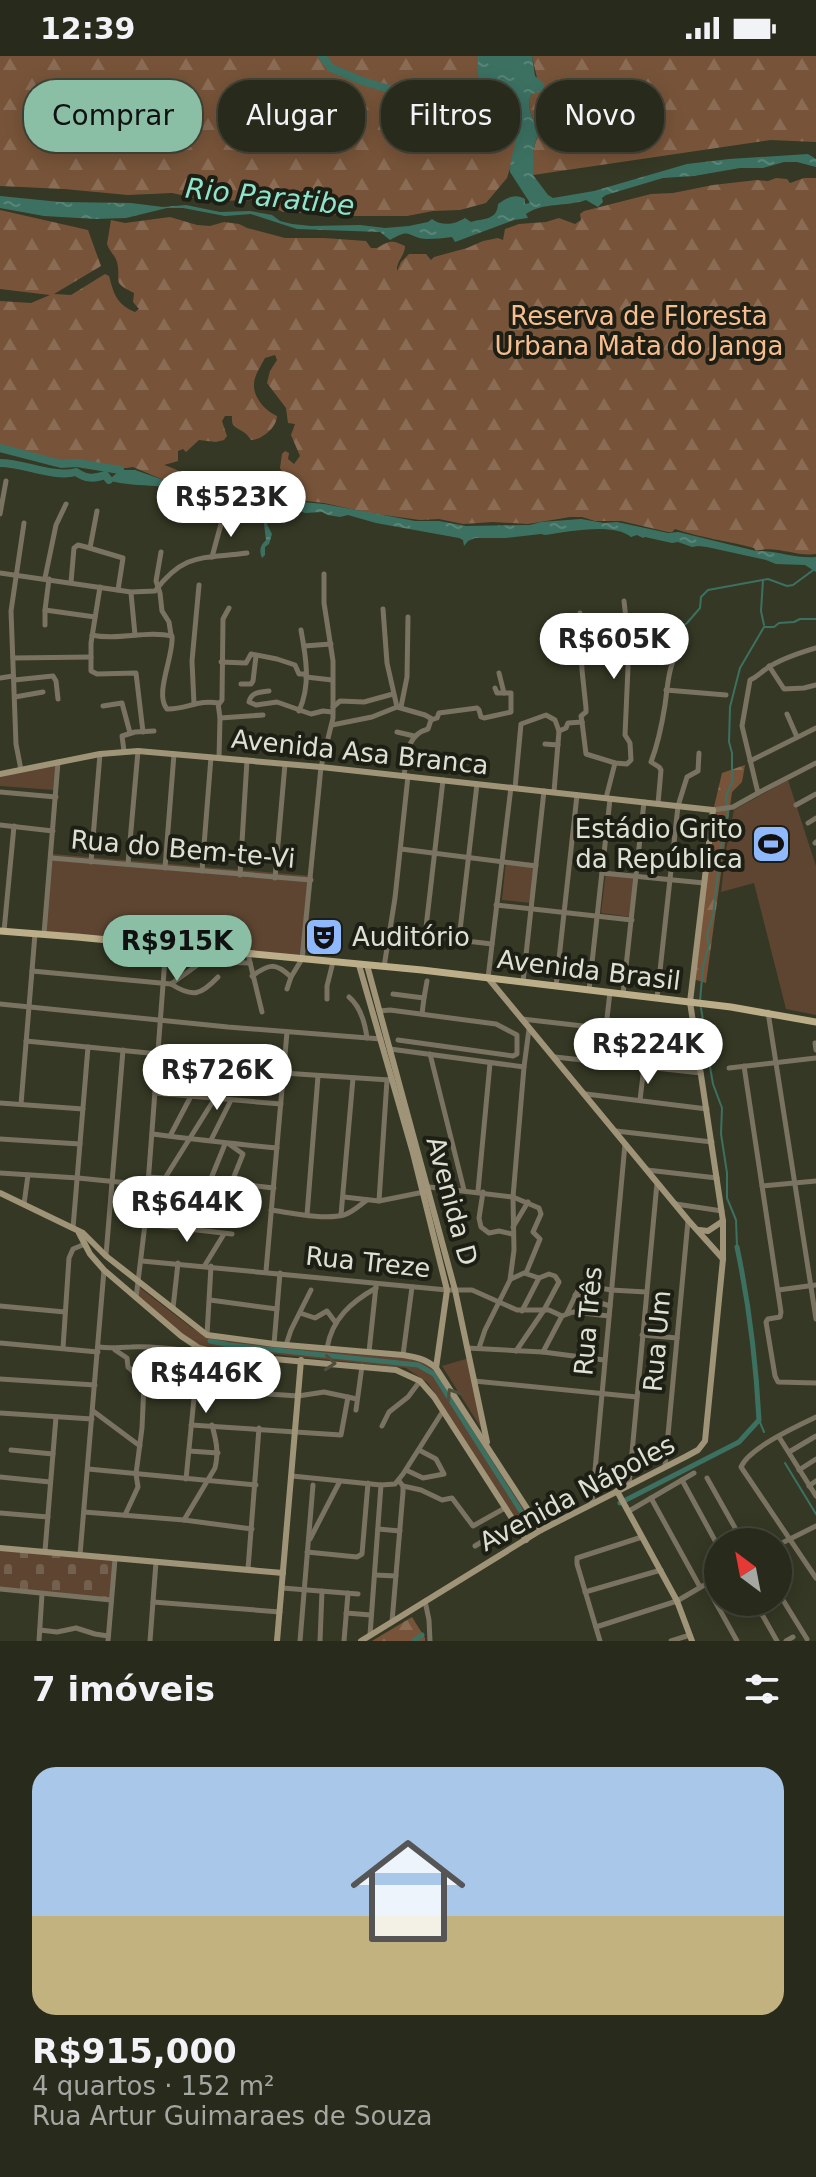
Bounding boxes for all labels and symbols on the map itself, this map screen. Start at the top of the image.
water label: Rio Paratibe [184,172,356,222]
park label: Reserva de Floresta Urbana Mata do Janga [495,301,783,361]
pin: R$523K [166,471,296,539]
pin: R$605K [549,613,679,681]
street label: Avenida Asa Branca [230,724,490,780]
place label: Estádio Grito da República [575,814,743,874]
sports icon: Estádio Grito da República [750,823,792,865]
street label: Rua do Bem-te-Vi [69,824,297,874]
pin: R$915K [112,915,242,983]
theatre icon: Auditório [303,916,345,958]
place label: Auditório [352,922,470,952]
street label: Avenida Brasil [496,944,682,996]
pin: R$224K [583,1018,713,1086]
pin: R$726K [152,1044,282,1112]
street label: Avenida D [420,1133,484,1269]
pin: R$644K [122,1176,252,1244]
street label: Rua Treze [304,1241,432,1283]
street label: Rua Três [568,1265,608,1377]
street label: Rua Um [638,1289,676,1393]
pin: R$446K [141,1347,271,1415]
one-way arrow [324,1354,337,1371]
one-way arrow [447,1389,462,1403]
street label: Avenida Nápoles [474,1429,680,1557]
north arrow [704,1528,792,1616]

